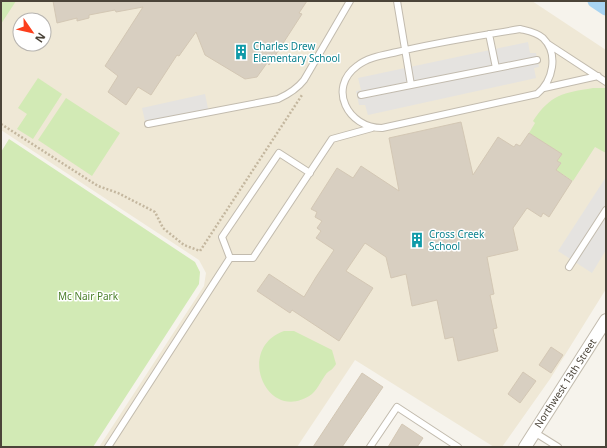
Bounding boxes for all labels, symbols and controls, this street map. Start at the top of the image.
north arrow [12,12,52,52]
text: N [32,30,49,46]
place label: Charles Drew Elementary School [253,39,340,65]
building icon: Charles Drew Elementary School [232,43,250,61]
place label: Cross Creek School [429,227,485,253]
building icon: Cross Creek School [408,231,426,249]
park label: Mc Nair Park [58,289,119,303]
street label: Northwest 13th Street [531,335,599,430]

